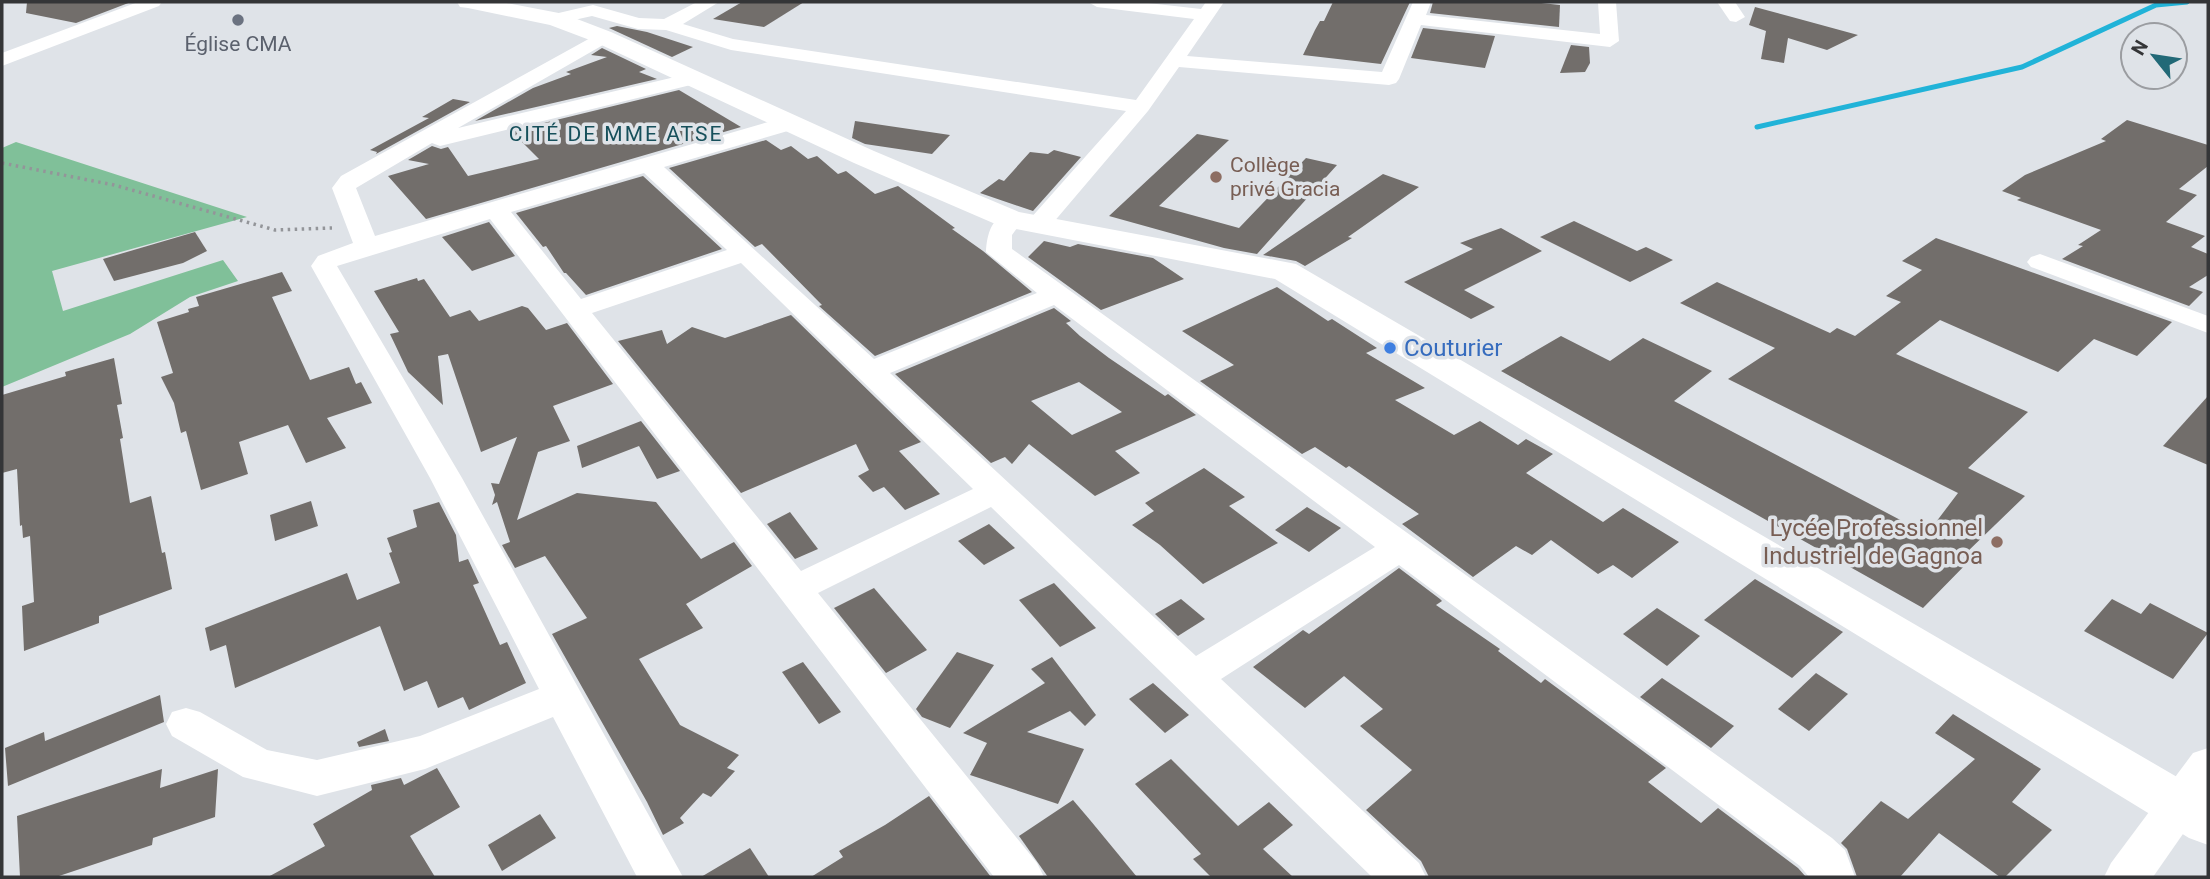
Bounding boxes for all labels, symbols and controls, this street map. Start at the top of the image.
marker: Église CMA [230,12,246,28]
north arrow [2119,21,2189,91]
place label: Église CMA [185,32,292,56]
text: N [2126,36,2153,59]
district label: CITÉ DE MME ATSE [509,122,723,146]
place label: Collège privé Gracia [1230,153,1340,201]
marker: Collège privé Gracia [1208,169,1224,185]
place label: Couturier [1404,334,1502,362]
marker: Couturier [1382,340,1398,356]
place label: Lycée Professionnel Industriel de Gagnoa [1763,514,1983,570]
marker: Lycée Professionnel Industriel de Gagnoa [1989,534,2005,550]

